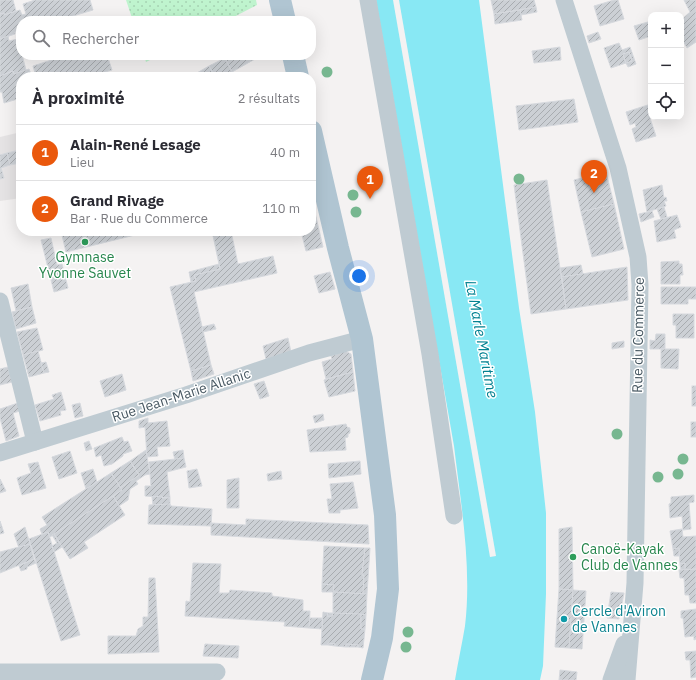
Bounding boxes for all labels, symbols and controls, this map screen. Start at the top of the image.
map controls [648,12,684,120]
button: + [648,12,684,48]
search box [16,16,316,60]
icon: search [30,27,52,49]
text: Rechercher [62,29,139,48]
button: − [648,48,684,84]
button: locate [648,84,684,120]
text: À proximité [32,87,125,109]
text: 2 résultats [238,90,300,107]
text: Alain-René Lesage [70,135,201,154]
text: 1 [41,144,49,161]
text: 40 m [270,144,300,161]
text: Lieu [70,154,94,171]
pin: 2 [581,160,607,193]
pin: 1 [357,166,383,199]
text: Grand Rivage [70,191,164,210]
text: 2 [41,200,49,217]
text: 110 m [262,200,300,217]
text: Bar · Rue du Commerce [70,210,208,227]
marker: Gymnase Yvonne Sauvet [80,237,90,247]
place label: Gymnase Yvonne Sauvet [39,248,131,282]
your location [349,266,369,286]
street label: Rue du Commerce [628,277,648,393]
water label: La Marle Maritime [461,279,503,400]
street label: Rue Jean-Marie Allanic [109,364,253,426]
place label: Canoë-Kayak Club de Vannes [581,540,678,574]
marker: Canoë-Kayak Club de Vannes [568,552,578,562]
place label: Cercle d'Aviron de Vannes [572,602,666,636]
marker: Cercle d'Aviron de Vannes [559,614,569,624]

